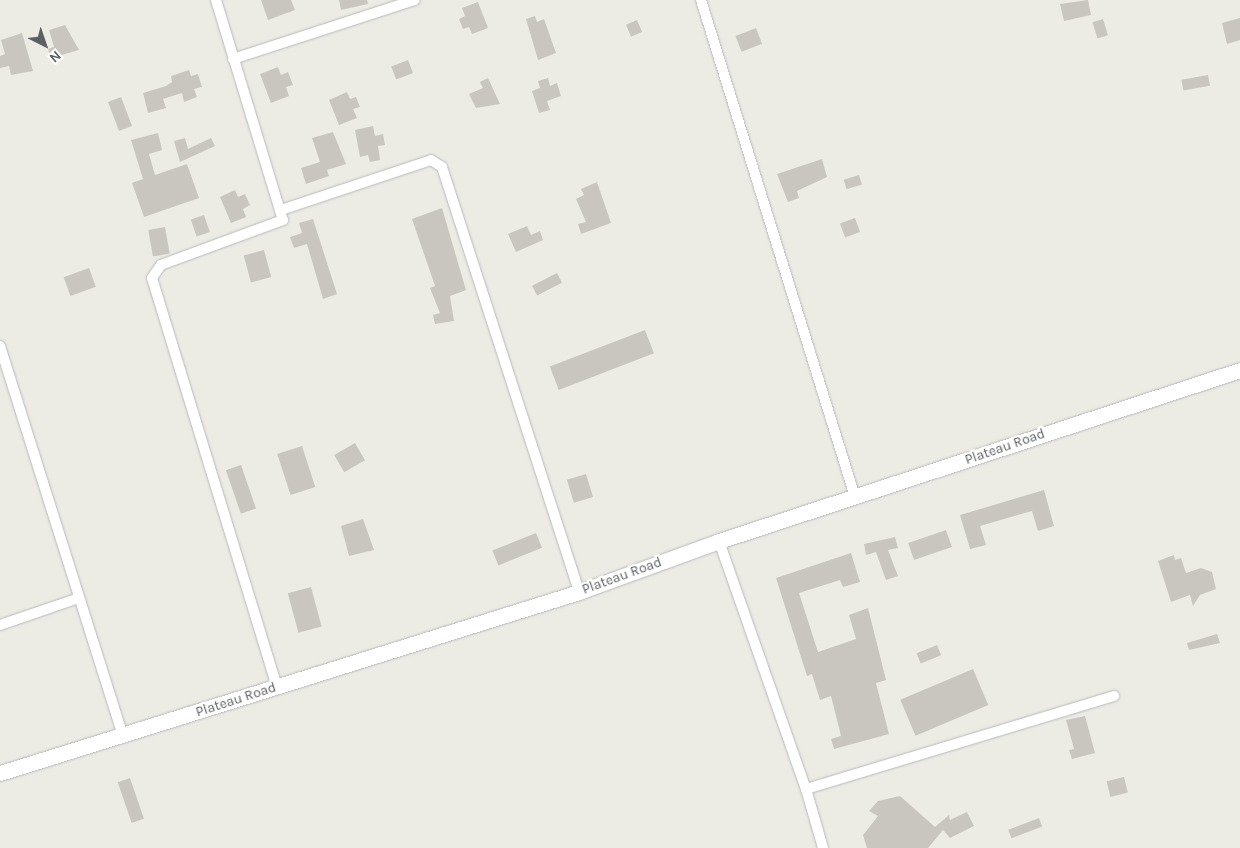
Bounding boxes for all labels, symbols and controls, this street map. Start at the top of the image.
north arrow [20,20,70,70]
text: N [46,47,65,66]
street label: Plateau Road [963,425,1047,469]
street label: Plateau Road [580,554,664,598]
street label: Plateau Road [194,679,278,721]

